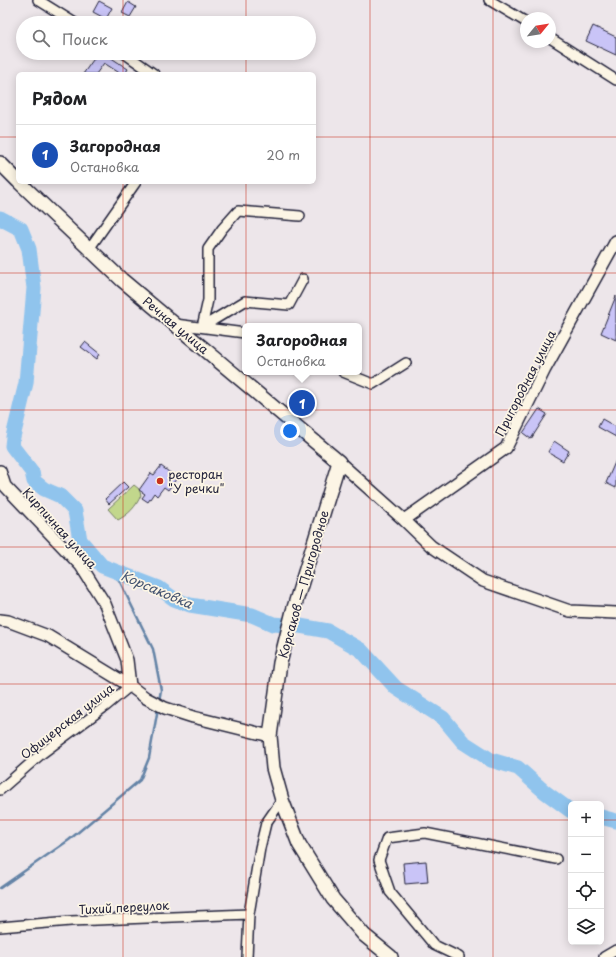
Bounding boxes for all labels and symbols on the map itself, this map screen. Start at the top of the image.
north arrow [520,12,556,48]
street label: Речная улица [139,292,213,358]
street label: Пригородная улица [490,326,560,439]
pin: 1 [289,388,315,418]
your location [280,421,300,441]
place label: ресторан "У речки" [168,465,225,497]
marker: ресторан "У речки" [155,476,165,486]
street label: Кирпичная улица [19,484,102,573]
street label: Корсаков — Пригородное [273,508,333,660]
water label: Корсаковка [118,565,197,613]
street label: Офицерская улица [16,678,118,763]
street label: Тихий переулок [78,896,171,918]

